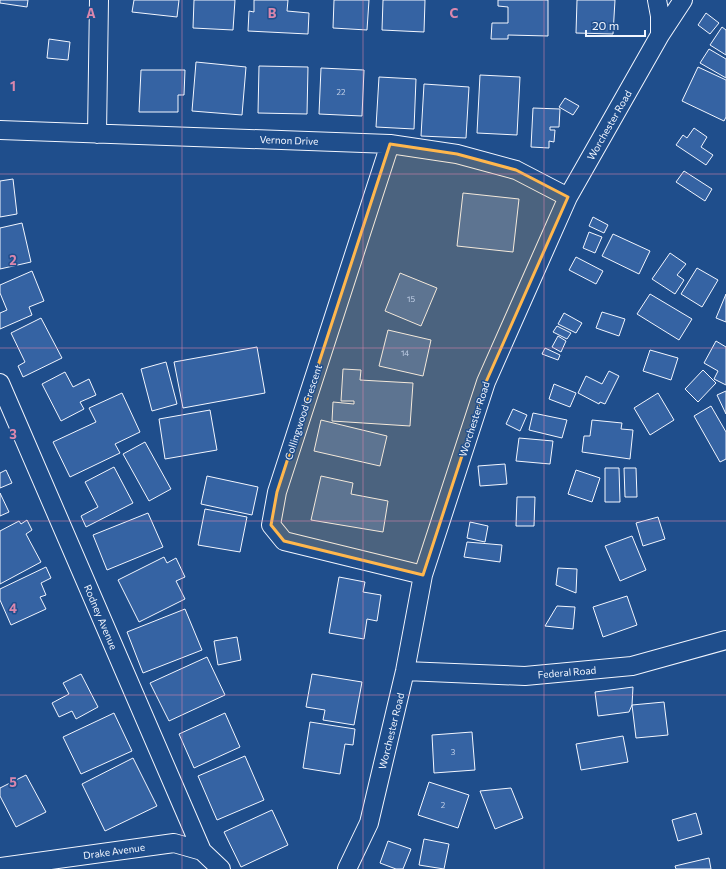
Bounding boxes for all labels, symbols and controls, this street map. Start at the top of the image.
text: A [86,5,96,21]
text: B [268,5,277,21]
text: C [450,5,459,21]
scale bar [586,12,645,38]
text: 20 m [592,18,619,32]
text: 1 [10,78,16,94]
house number: 22 [337,87,346,97]
street label: Worchester Road [584,88,634,162]
street label: Vernon Drive [259,133,319,147]
text: 2 [9,252,17,268]
house number: 15 [407,294,415,304]
house number: 14 [401,348,409,358]
street label: Collingwood Crescent [282,363,324,461]
street label: Worchester Road [456,380,492,458]
text: 3 [9,426,17,442]
street label: Rodney Avenue [82,583,120,651]
text: 4 [9,600,17,616]
street label: Federal Road [537,663,597,681]
street label: Worchester Road [376,691,406,770]
house number: 3 [451,747,456,757]
text: 5 [9,774,17,790]
house number: 2 [441,800,446,810]
street label: Drake Avenue [82,841,146,861]

